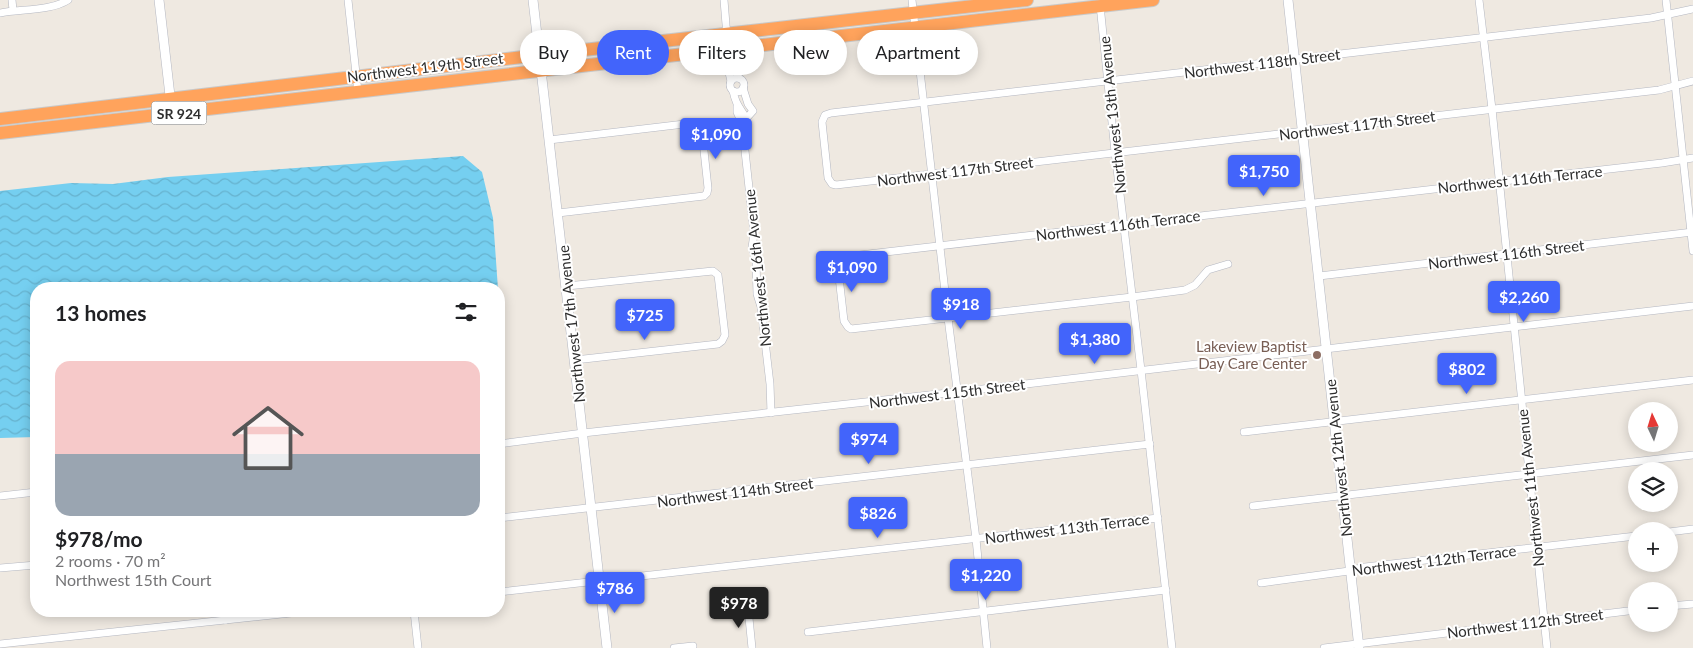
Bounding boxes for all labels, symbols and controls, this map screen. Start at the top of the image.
chip: Buy [520,30,587,75]
chip: Rent [597,30,669,75]
chip: Filters [679,30,764,75]
chip: New [774,30,847,75]
chip: Apartment [857,30,978,75]
street label: Northwest 13th Avenue [1095,35,1129,195]
street label: Northwest 118th Street [1183,44,1342,82]
street label: Northwest 119th Street [346,48,505,86]
road number: SR 924 [152,102,206,125]
street label: Northwest 117th Street [1278,106,1437,144]
pin: $1,090 [675,118,757,160]
text: $1,090 [691,124,741,143]
street label: Northwest 117th Street [876,152,1035,190]
pin: $1,750 [1223,154,1305,197]
text: $1,750 [1239,161,1289,180]
street label: Northwest 116th Terrace [1437,161,1603,197]
street label: Northwest 16th Avenue [740,188,774,348]
street label: Northwest 116th Terrace [1035,206,1201,244]
street label: Northwest 116th Street [1427,235,1586,273]
street label: Northwest 17th Avenue [554,244,588,404]
pin: $1,090 [811,250,893,293]
text: $1,090 [827,257,877,276]
pin: $2,260 [1483,280,1565,323]
text: $2,260 [1499,287,1549,306]
pin: $918 [931,288,991,330]
text: $918 [942,294,980,313]
icon: filters [452,298,480,326]
pin: $725 [615,298,675,341]
text: 13 homes [55,300,146,325]
text: $725 [626,305,664,324]
pin: $1,380 [1054,322,1136,365]
text: $1,380 [1070,329,1120,348]
place label: Lakeview Baptist Day Care Center [1196,337,1308,372]
marker: Lakeview Baptist Day Care Center [1311,349,1323,361]
pin: $802 [1437,352,1497,395]
text: $802 [1448,359,1486,378]
street label: Northwest 115th Street [868,374,1027,412]
street label: Northwest 12th Avenue [1321,378,1355,538]
icon: home [223,393,313,483]
north arrow [1628,402,1678,452]
map controls [1628,402,1678,632]
street label: Northwest 11th Avenue [1513,408,1547,568]
pin: $974 [839,422,899,465]
text: $974 [850,429,888,448]
button: layers [1628,462,1678,512]
street label: Northwest 114th Street [656,473,815,511]
pin: $826 [848,496,908,539]
text: $826 [859,503,897,522]
street label: Northwest 113th Terrace [984,509,1150,547]
button: + [1628,522,1678,572]
text: $978/mo [55,526,143,551]
street label: Northwest 112th Terrace [1351,541,1517,579]
text: 2 rooms · 70 m² [55,551,166,570]
pin: $1,220 [945,558,1027,601]
text: $1,220 [961,565,1011,584]
text: Northwest 15th Court [55,570,212,589]
pin: $786 [585,572,645,614]
text: $786 [596,578,634,597]
button: − [1628,582,1678,632]
pin: $978 [709,586,769,629]
text: $978 [720,593,758,612]
street label: Northwest 112th Street [1446,604,1605,642]

